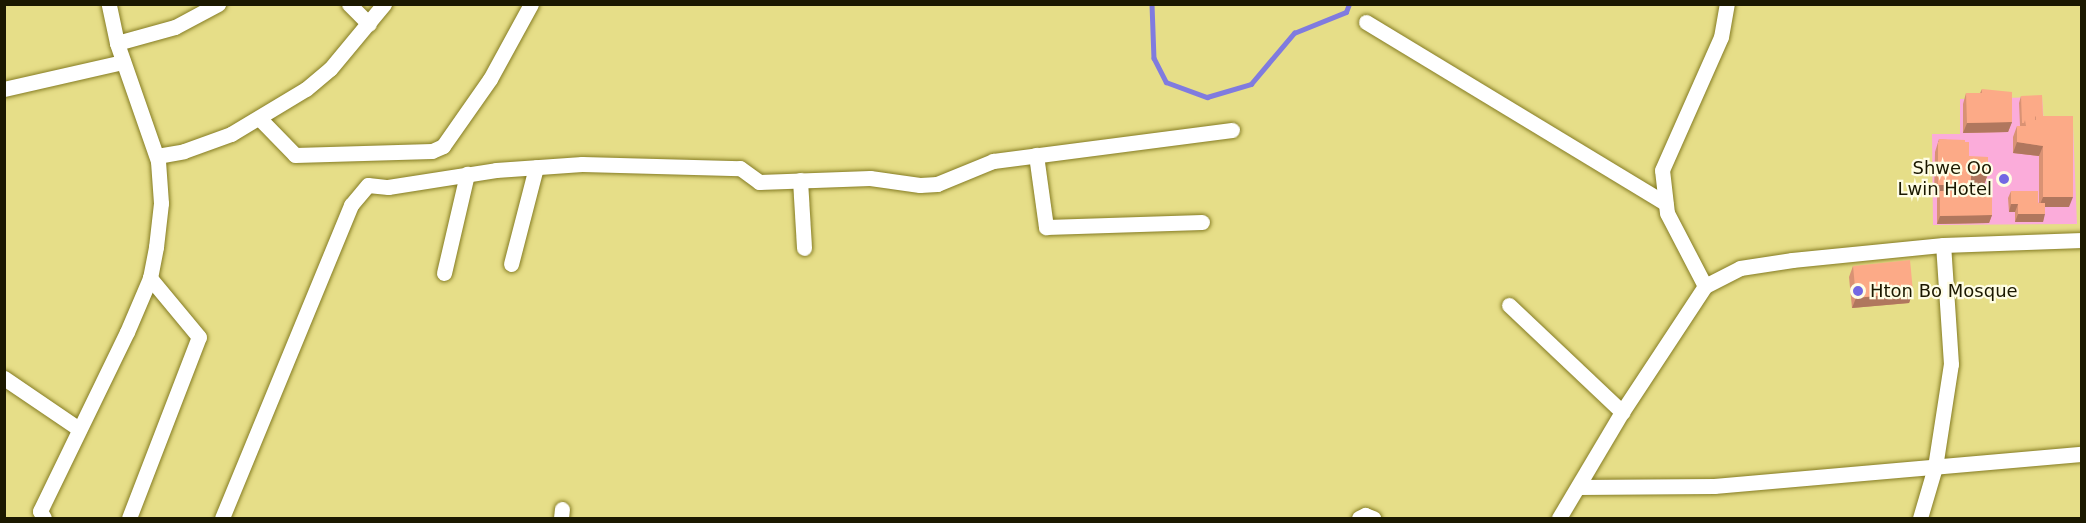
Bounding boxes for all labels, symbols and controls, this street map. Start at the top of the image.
place label: Shwe Oo Lwin Hotel [1897,158,1992,201]
marker: Shwe Oo Lwin Hotel [1997,172,2011,186]
place label: Hton Bo Mosque [1870,280,2018,302]
marker: Hton Bo Mosque [1851,284,1865,298]

